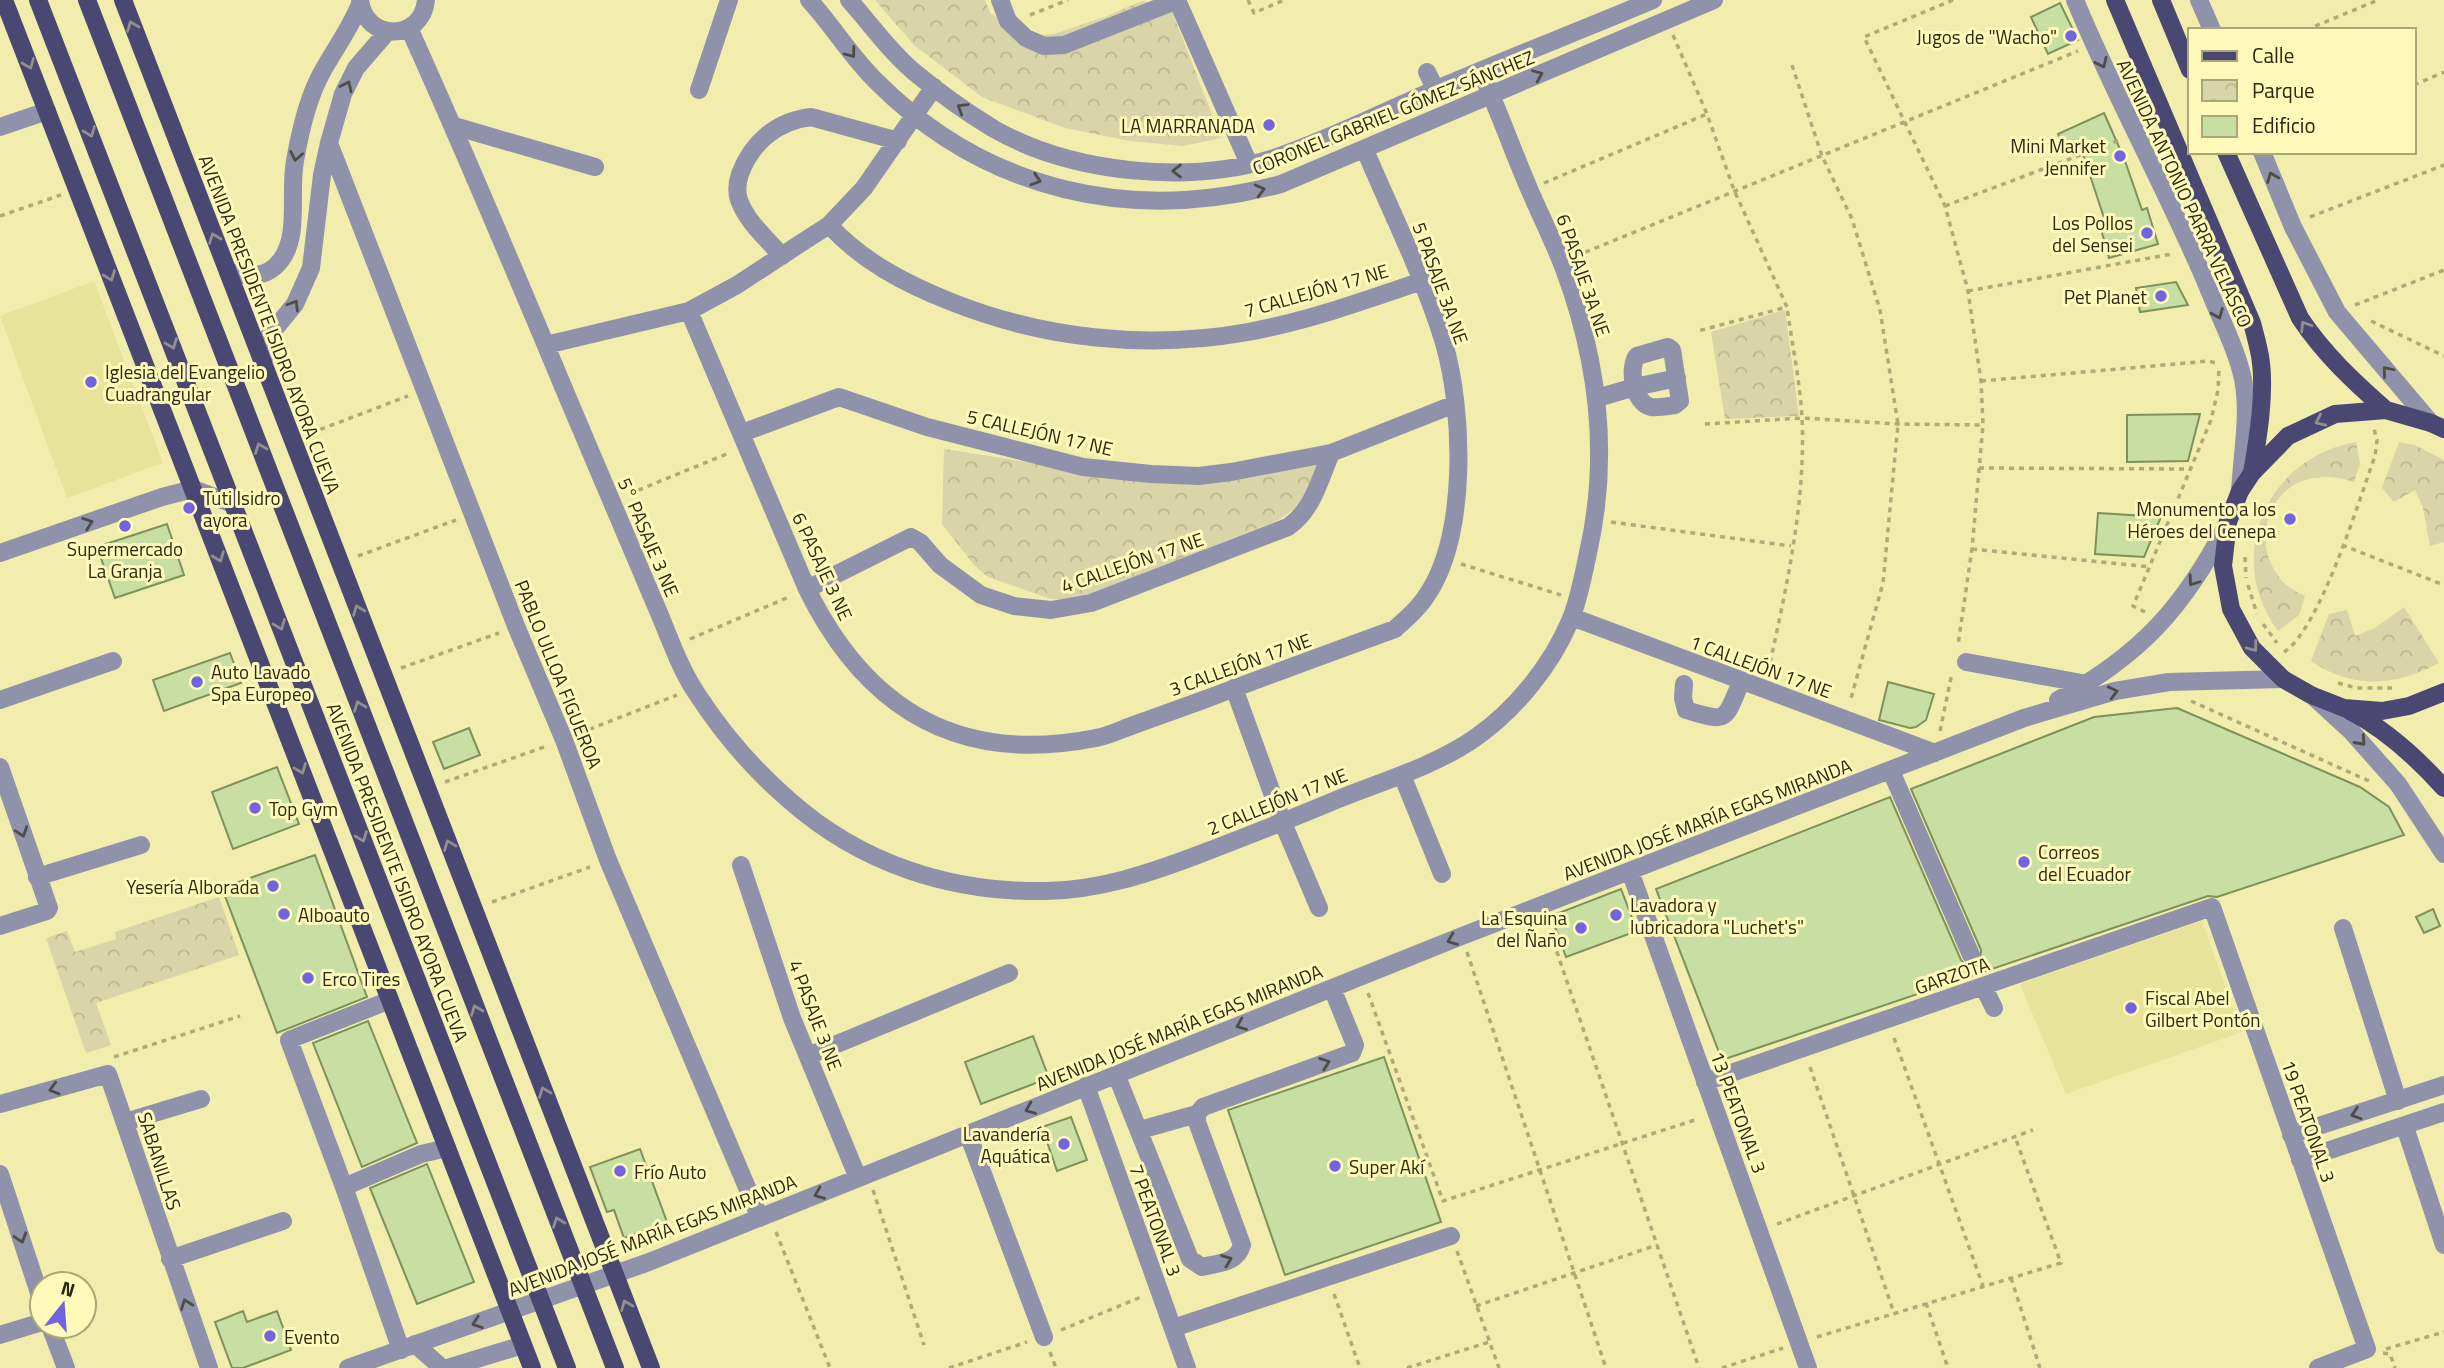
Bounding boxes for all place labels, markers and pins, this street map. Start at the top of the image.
place label: Jugos de "Wacho" [1916,22,2057,51]
marker: Jugos de "Wacho" [2063,28,2079,44]
place label: LA MARRANADA [1121,111,1255,140]
marker: LA MARRANADA [1261,117,1277,133]
place label: Mini Market Jennifer [2010,131,2106,182]
marker: Mini Market Jennifer [2112,148,2128,164]
place label: Los Pollos del Sensei [2052,208,2133,259]
marker: Los Pollos del Sensei [2139,225,2155,241]
place label: Pet Planet [2064,282,2147,311]
marker: Pet Planet [2153,288,2169,304]
place label: Iglesia del Evangelio Cuadrangular [105,357,265,408]
marker: Iglesia del Evangelio Cuadrangular [83,374,99,390]
place label: Tuti Isidro ayora [203,483,281,534]
place label: Monumento a los Héroes del Cenepa [2127,494,2276,545]
marker: Tuti Isidro ayora [181,500,197,516]
marker: Monumento a los Héroes del Cenepa [2282,511,2298,527]
marker: Supermercado La Granja [117,518,133,534]
place label: Supermercado La Granja [67,534,183,585]
place label: Auto Lavado Spa Europeo [211,657,312,708]
marker: Auto Lavado Spa Europeo [189,674,205,690]
place label: Top Gym [269,794,338,823]
marker: Top Gym [247,800,263,816]
place label: Correos del Ecuador [2038,837,2132,888]
marker: Correos del Ecuador [2016,854,2032,870]
place label: Yesería Alborada [126,872,259,901]
marker: Yesería Alborada [265,878,281,894]
place label: Lavadora y lubricadora "Luchet's" [1630,890,1804,941]
place label: Alboauto [298,900,370,929]
place label: La Esquina del Ñaño [1481,903,1567,954]
marker: Alboauto [276,906,292,922]
marker: Lavadora y lubricadora "Luchet's" [1608,907,1624,923]
marker: La Esquina del Ñaño [1573,920,1589,936]
place label: Erco Tires [322,964,400,993]
marker: Erco Tires [300,970,316,986]
place label: Fiscal Abel Gilbert Pontón [2145,983,2261,1034]
marker: Fiscal Abel Gilbert Pontón [2123,1000,2139,1016]
place label: Lavandería Aquática [963,1119,1050,1170]
marker: Lavandería Aquática [1056,1136,1072,1152]
place label: Super Akí [1349,1152,1426,1181]
place label: Frío Auto [634,1157,707,1186]
marker: Super Akí [1327,1158,1343,1174]
marker: Frío Auto [612,1163,628,1179]
place label: Evento [284,1322,340,1351]
marker: Evento [262,1328,278,1344]

